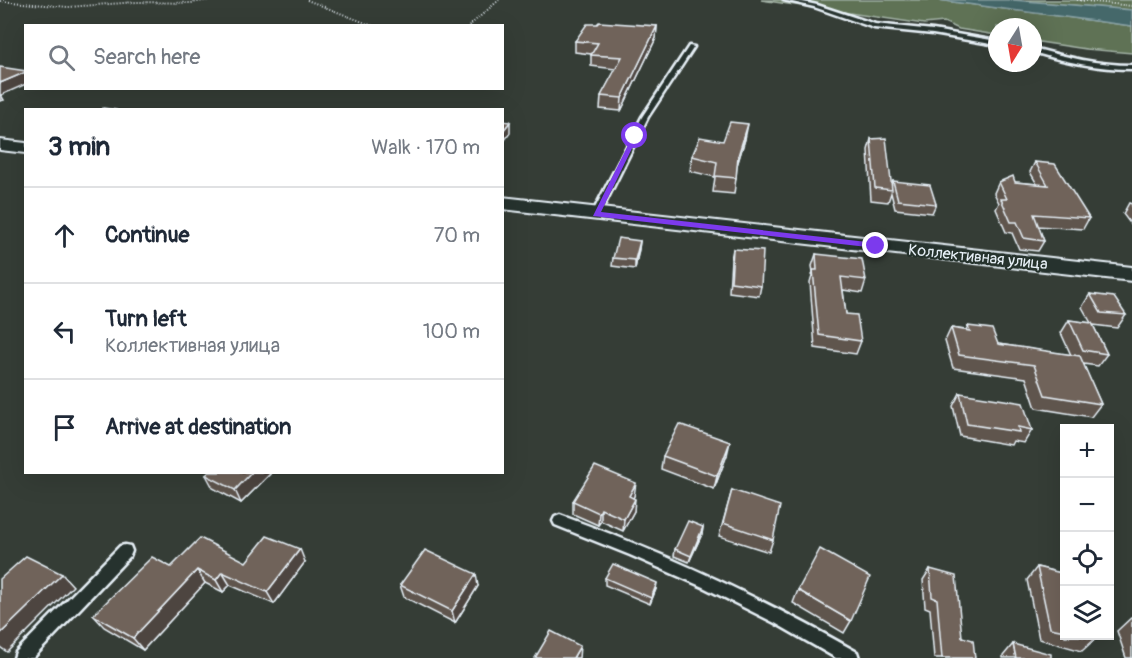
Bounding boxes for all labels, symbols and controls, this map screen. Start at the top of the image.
north arrow [988,18,1042,72]
search box [24,24,504,90]
icon: search [45,41,78,74]
text: Search here [93,43,200,71]
route start [621,122,647,148]
text: 3 min [48,131,110,163]
text: Walk · 170 m [371,135,480,160]
icon: ahead [48,219,81,252]
text: Continue [105,221,189,249]
text: 70 m [434,223,480,248]
route end [862,232,888,258]
street label: Коллективная улица [907,240,1049,274]
text: Turn left [105,305,187,333]
icon: left [48,315,81,348]
text: 100 m [423,319,480,344]
text: Коллективная улица [105,333,280,358]
icon: arrive [48,411,81,444]
text: Arrive at destination [105,413,291,441]
map controls [1060,424,1114,640]
button: + [1060,424,1114,478]
button: − [1060,478,1114,532]
button: locate [1060,532,1114,586]
button: layers [1060,586,1114,640]

